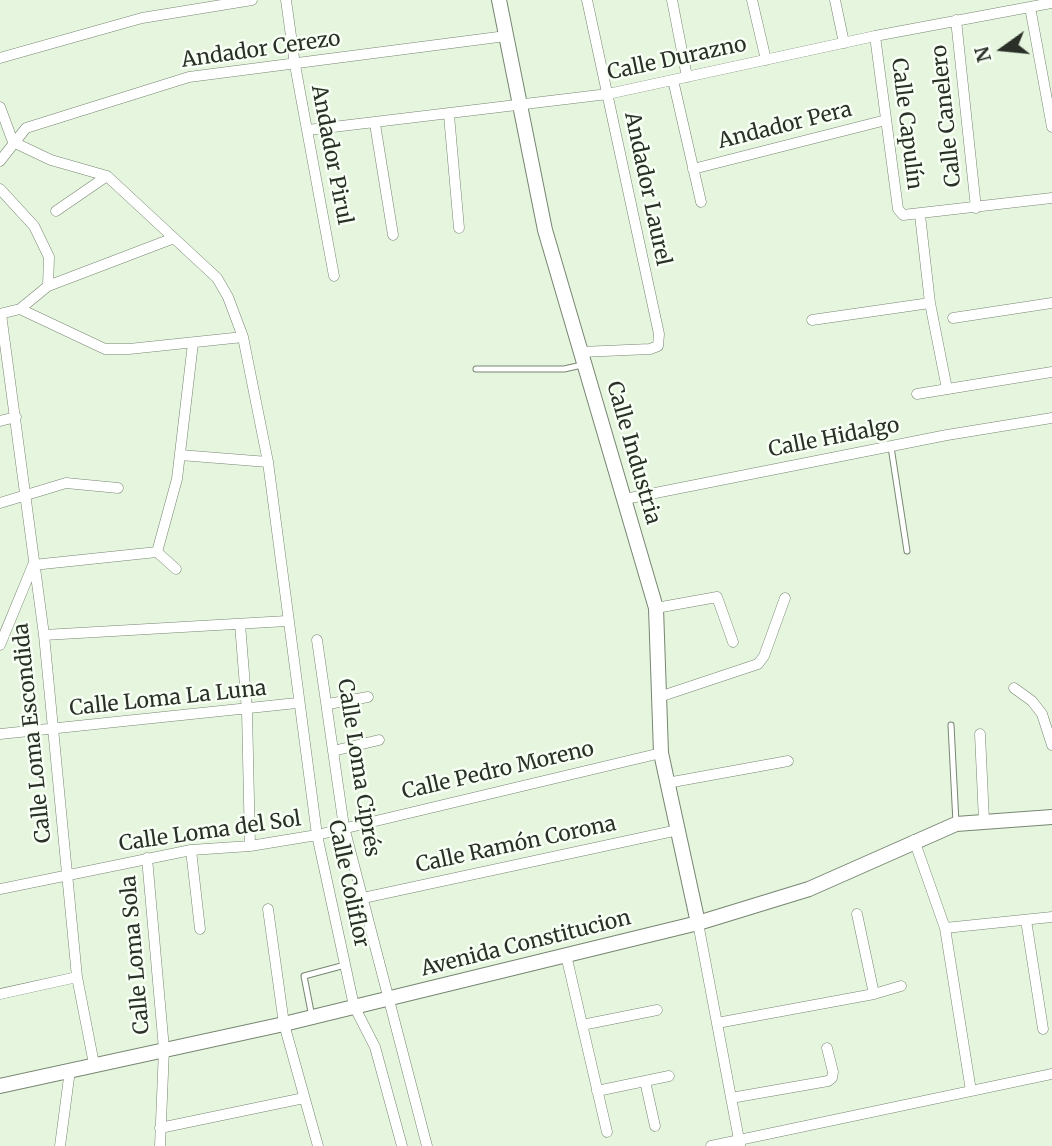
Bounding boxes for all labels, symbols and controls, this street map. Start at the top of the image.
north arrow [968,14,1038,84]
street label: Andador Cerezo [180,26,342,74]
street label: Calle Durazno [605,32,749,86]
street label: Calle Canelero [927,44,967,188]
text: N [969,44,996,65]
street label: Calle Capulín [885,57,927,191]
street label: Andador Pirul [305,83,357,227]
street label: Andador Pera [716,97,854,155]
street label: Andador Laurel [618,110,676,268]
street label: Calle Industria [601,379,665,527]
street label: Calle Hidalgo [766,413,902,463]
street label: Calle Loma Escondida [9,622,57,844]
street label: Calle Loma La Luna [68,676,268,722]
street label: Calle Loma Ciprés [331,677,385,859]
street label: Calle Pedro Moreno [400,737,596,805]
street label: Calle Loma del Sol [117,807,303,857]
street label: Calle Ramón Corona [414,811,618,879]
street label: Calle Coliflor [322,818,374,950]
street label: Calle Loma Sola [117,875,155,1035]
street label: Avenida Constitucion [418,906,634,982]

